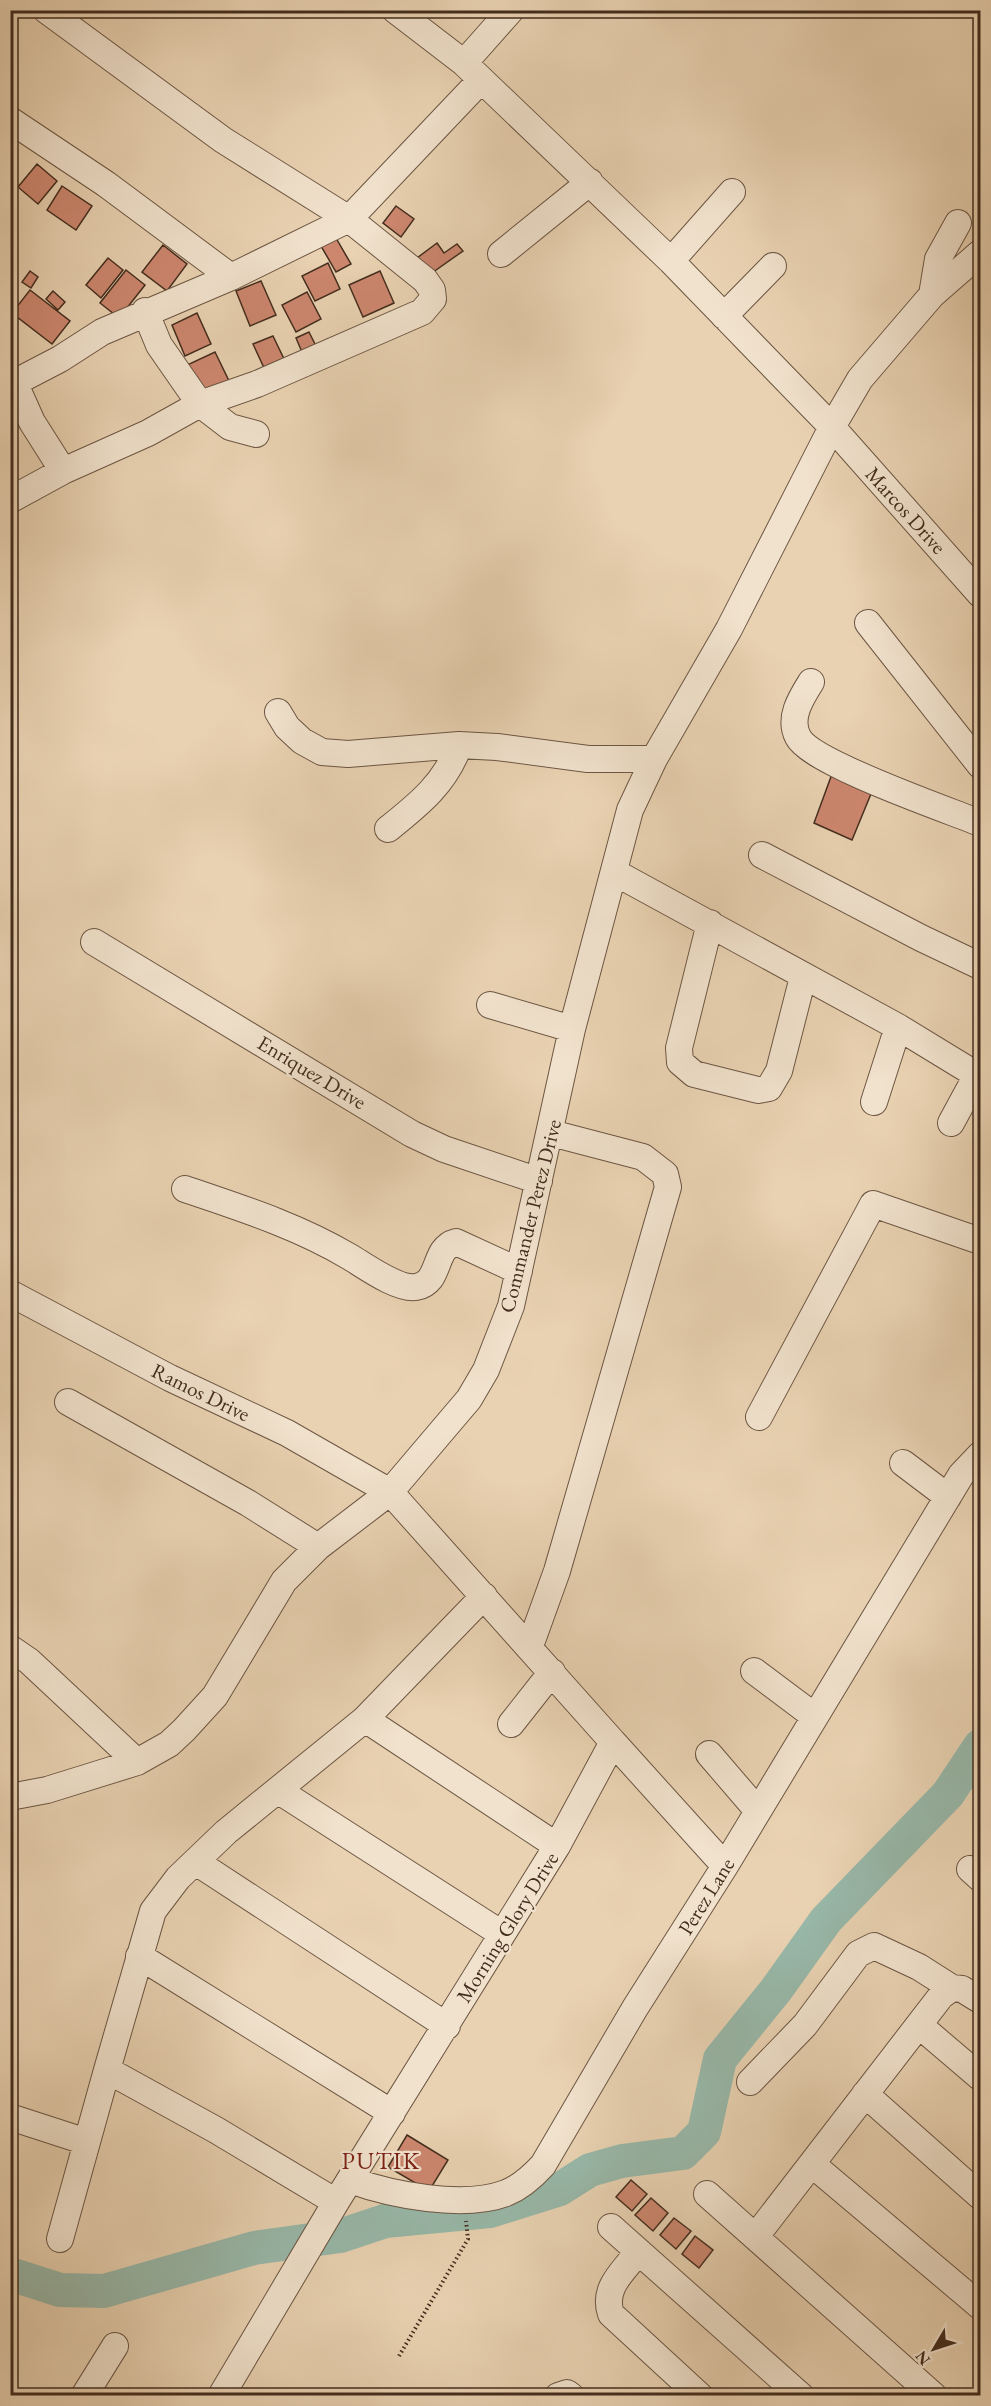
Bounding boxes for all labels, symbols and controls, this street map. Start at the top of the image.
street label: Marcos Drive [860,461,952,559]
street label: Enriquez Drive [253,1029,371,1115]
street label: Commander Perez Drive [493,1116,567,1316]
street label: Ramos Drive [147,1357,255,1427]
street label: Morning Glory Drive [450,1847,564,2007]
street label: Perez Lane [672,1852,740,1940]
district label: PUTIK [341,2145,421,2176]
north arrow [904,2319,964,2379]
text: N [910,2346,935,2370]

